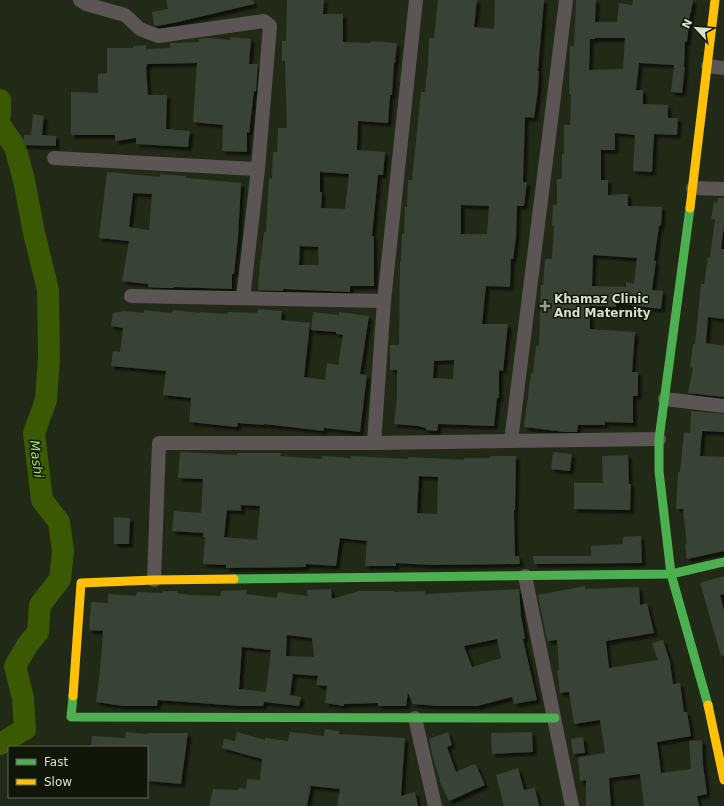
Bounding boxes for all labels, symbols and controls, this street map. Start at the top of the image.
north arrow [676,8,716,48]
text: N [680,17,695,31]
place label: Khamaz Clinic And Maternity [554,292,651,320]
marker: Khamaz Clinic And Maternity [539,300,551,312]
water label: Mashi [27,439,46,479]
legend [8,746,148,798]
text: Fast [44,755,68,769]
text: Slow [44,775,72,789]

